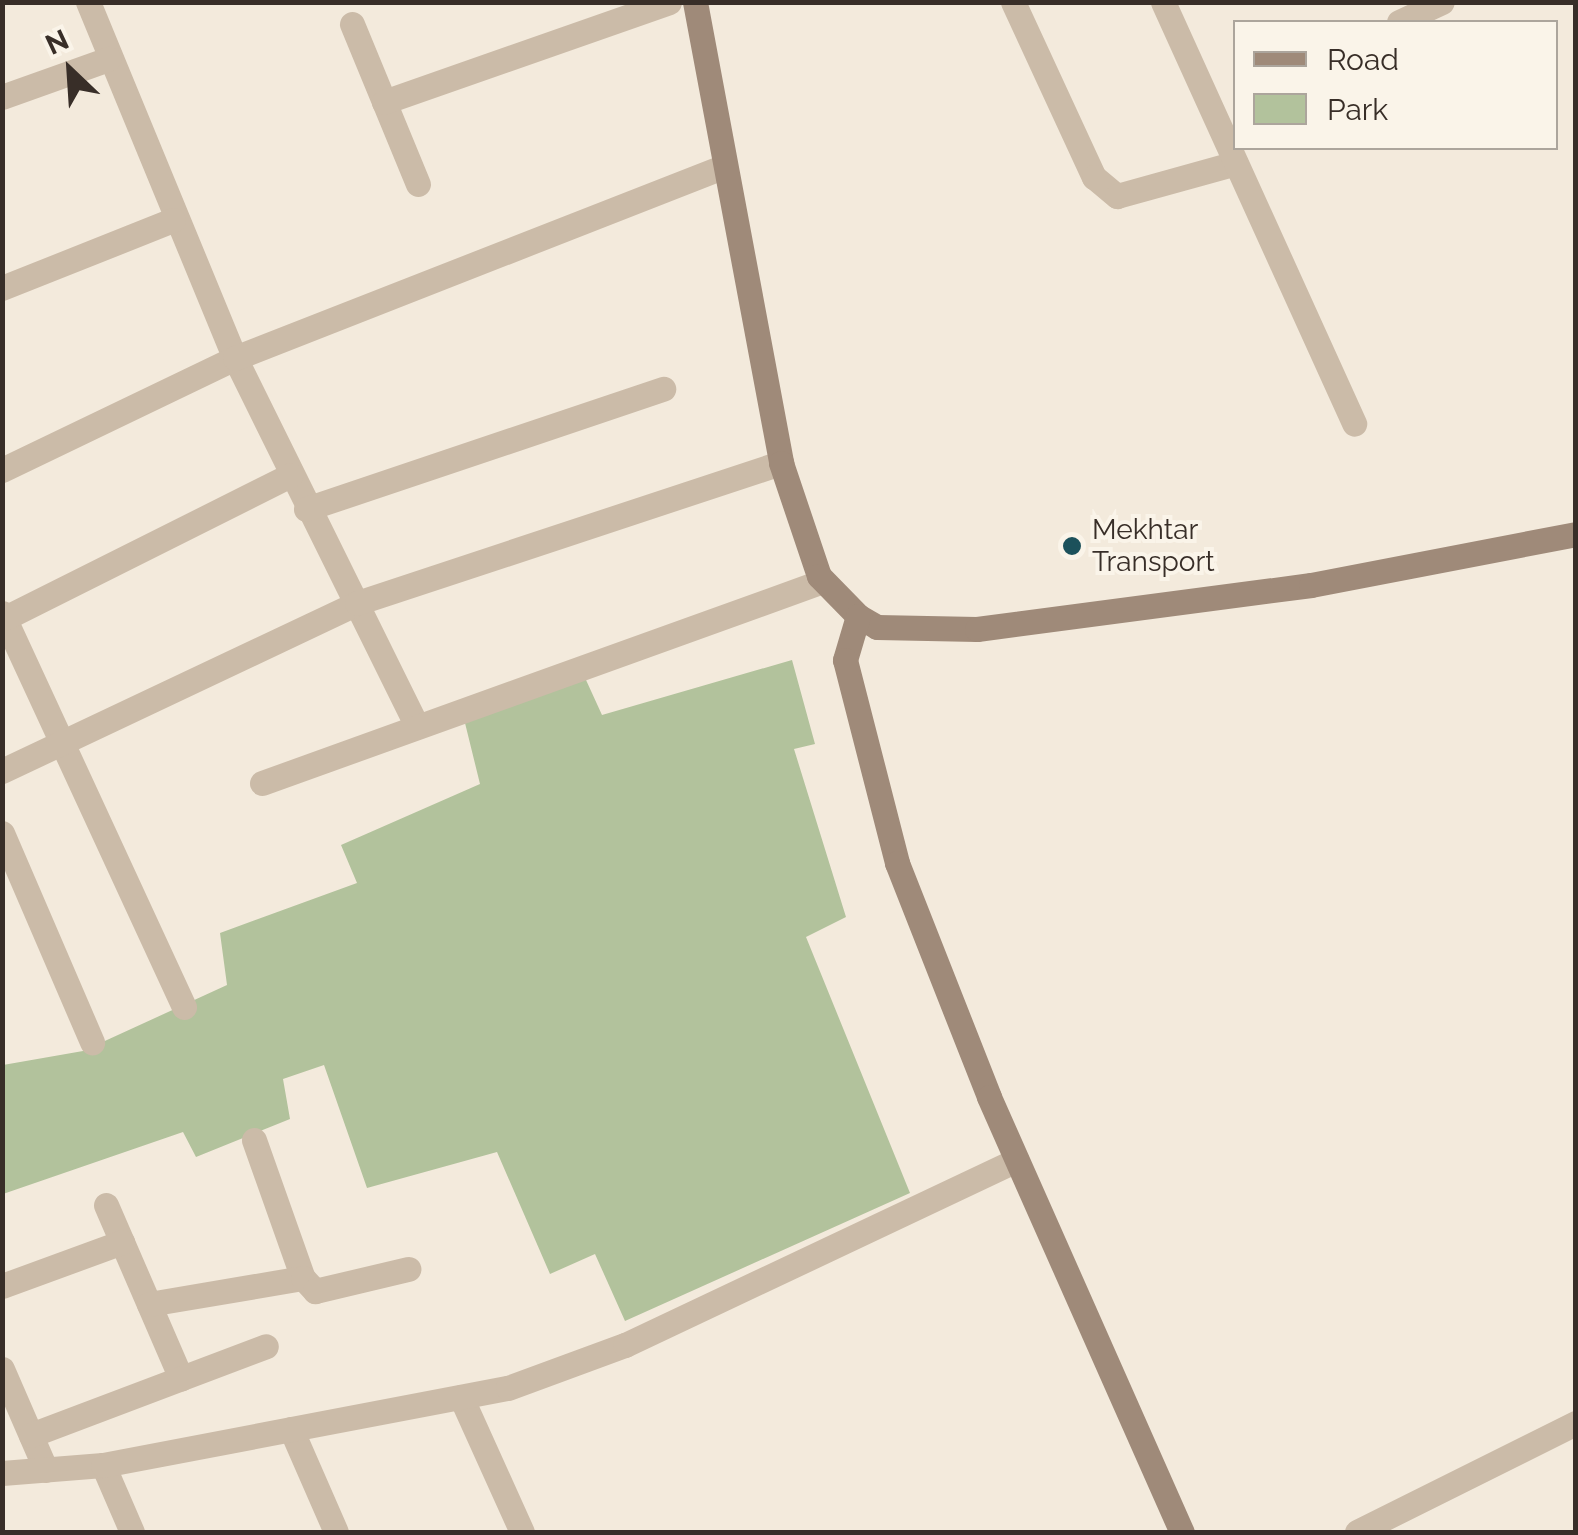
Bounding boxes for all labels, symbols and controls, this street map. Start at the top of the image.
north arrow [20,20,120,120]
legend [1233,20,1558,150]
text: N [40,23,74,62]
text: Road [1327,42,1399,77]
text: Park [1327,92,1388,127]
place label: Mekhtar Transport [1092,513,1215,579]
marker: Mekhtar Transport [1061,535,1083,557]

